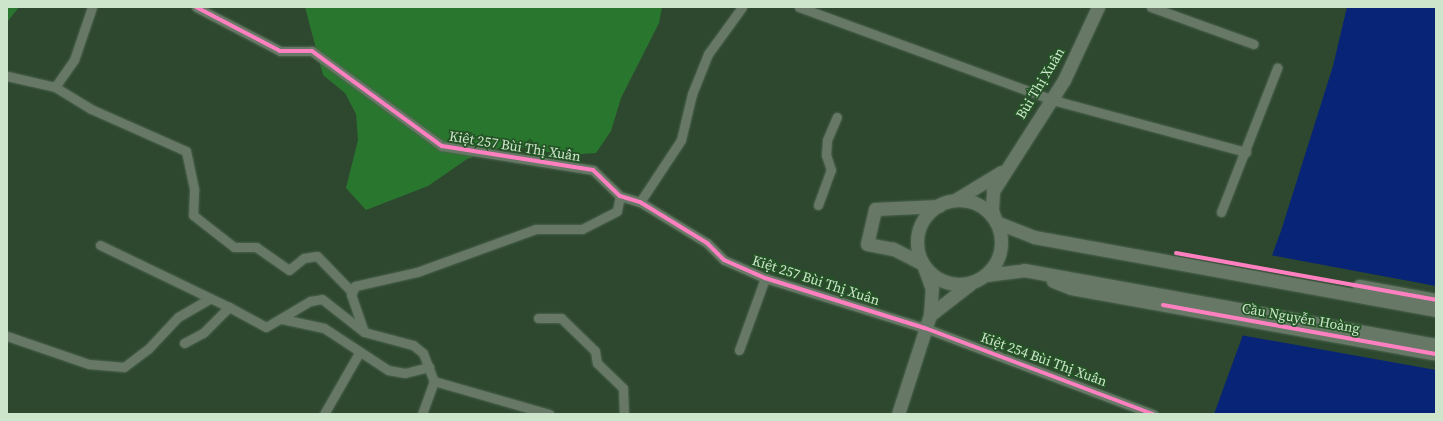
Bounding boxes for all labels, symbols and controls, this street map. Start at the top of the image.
street label: Bùi Thị Xuân [1012,44,1068,122]
street label: Kiệt 257 Bùi Thị Xuân [448,127,582,165]
street label: Kiệt 257 Bùi Thị Xuân [750,251,882,309]
street label: Cầu Nguyễn Hoàng [1241,299,1361,337]
street label: Kiệt 254 Bùi Thị Xuân [978,328,1110,390]

